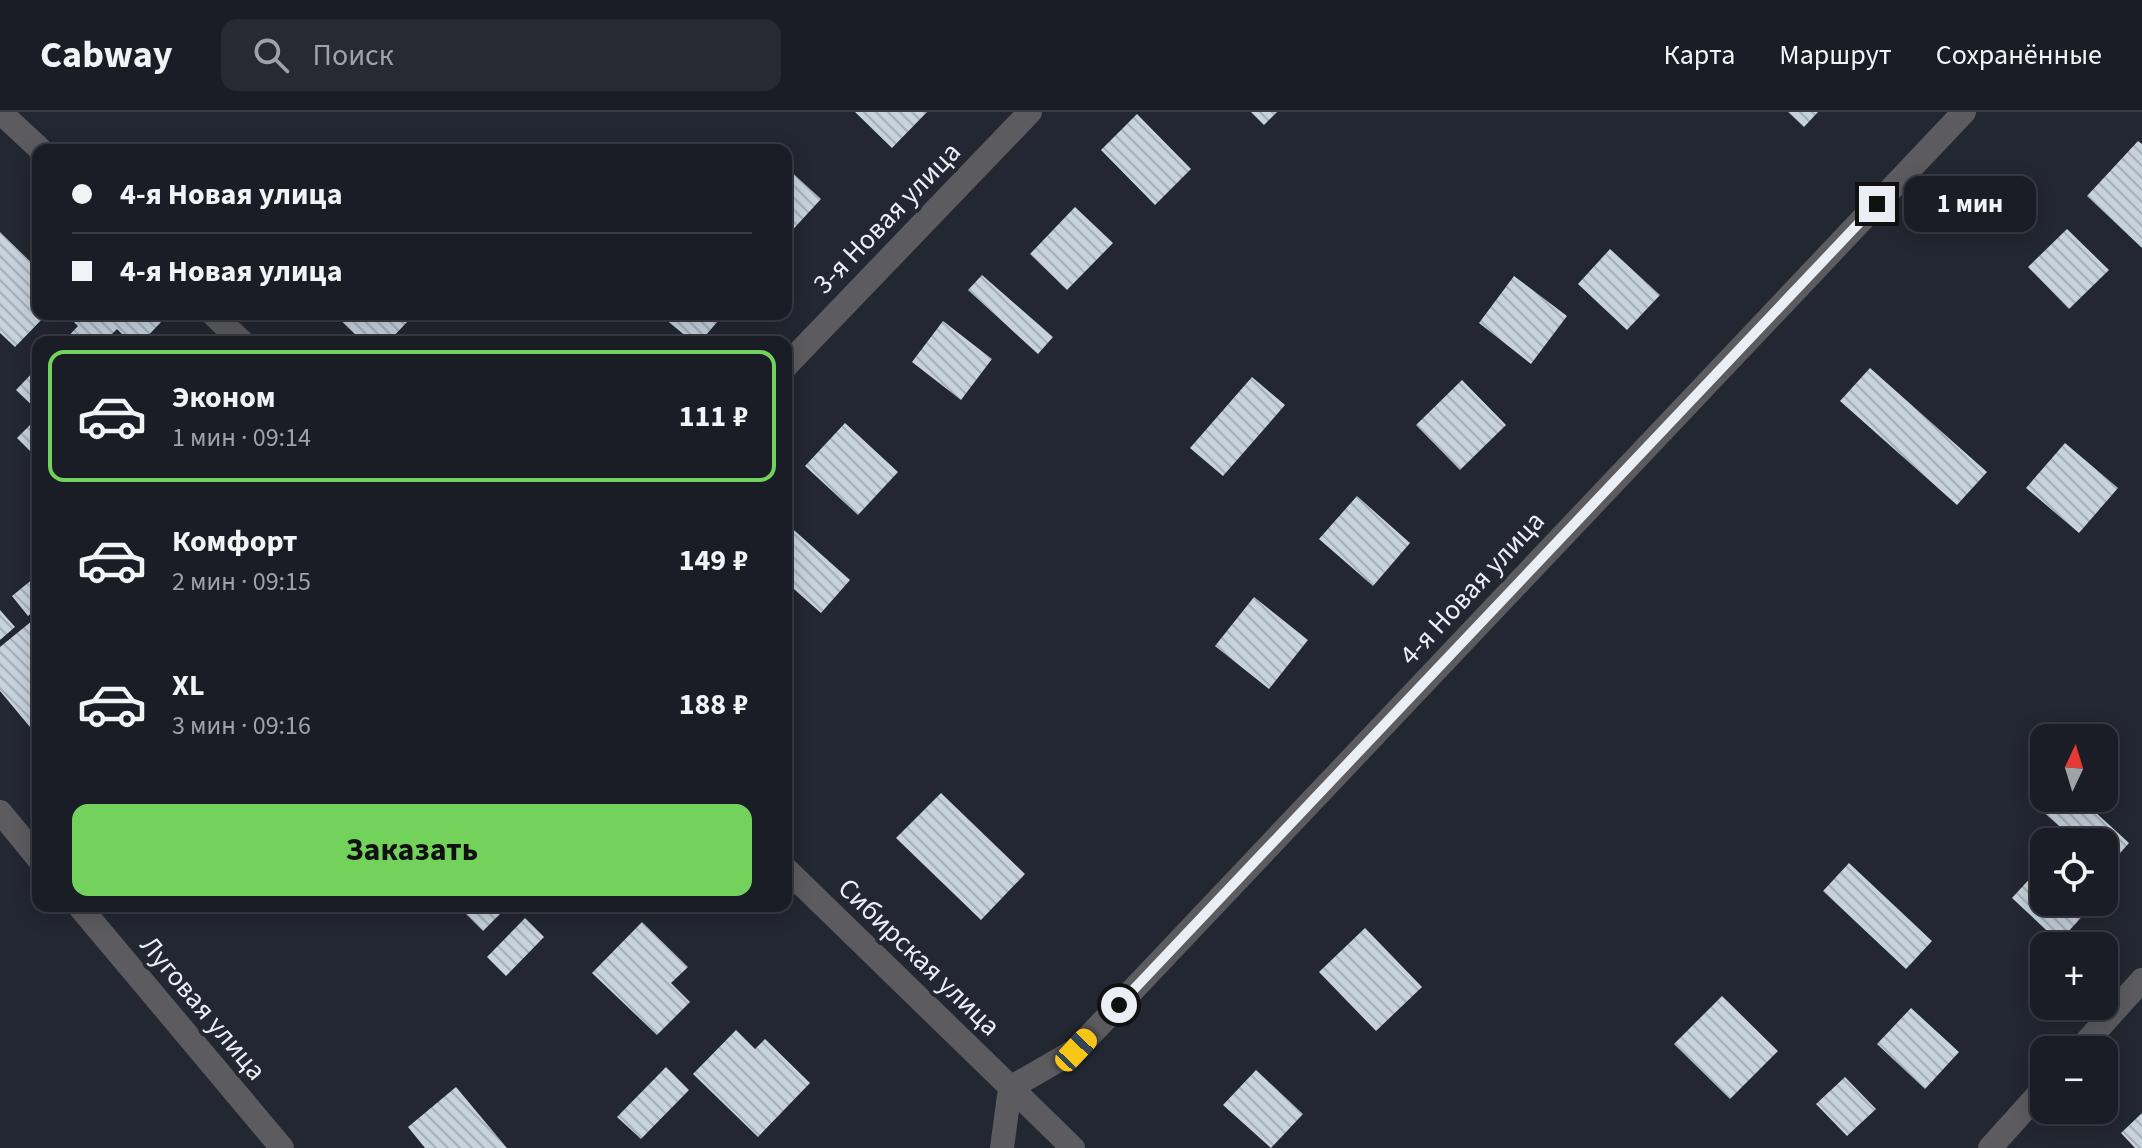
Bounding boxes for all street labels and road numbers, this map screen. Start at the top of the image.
street label: 3-я Новая улица [804,133,970,303]
street label: 4-я Новая улица [1390,502,1554,674]
street label: Сибирская улица [829,869,1009,1045]
street label: Луговая улица [130,927,276,1089]

